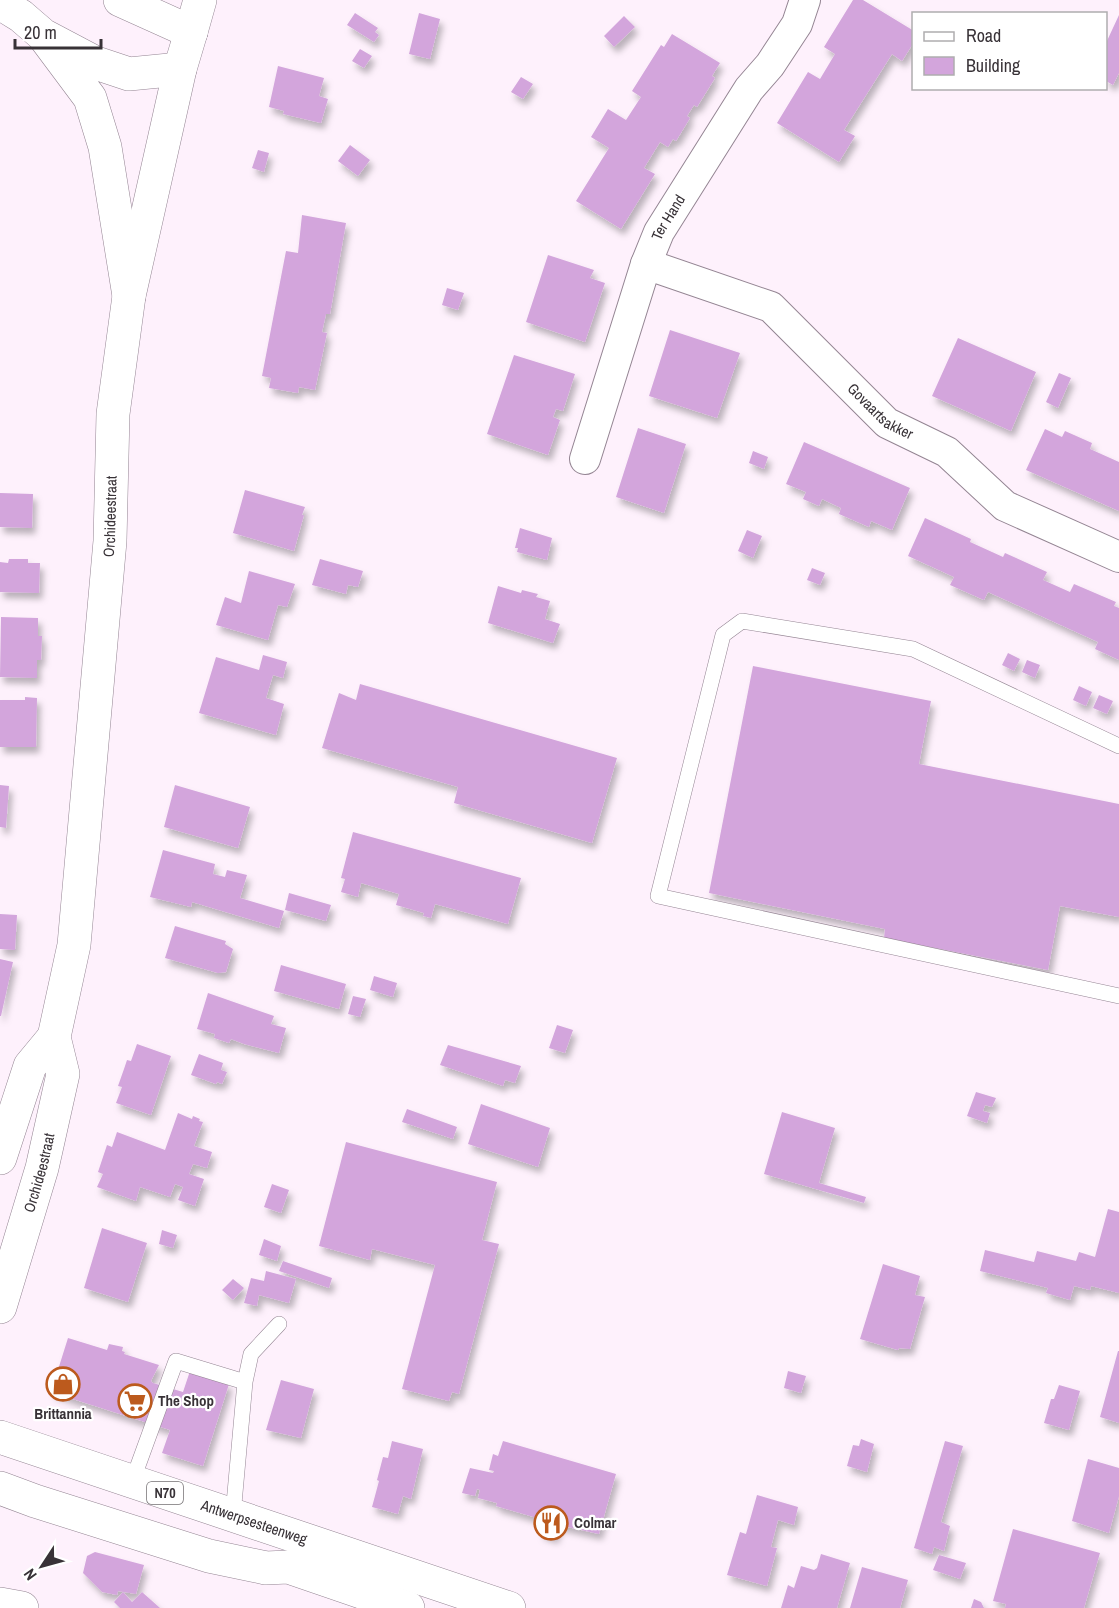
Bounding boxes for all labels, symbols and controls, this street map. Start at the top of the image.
scale bar [15,12,100,50]
legend [912,12,1107,90]
text: 20 m [24,20,57,45]
text: Road [966,23,1001,48]
text: Building [966,53,1021,78]
street label: Ter Hand [646,190,690,243]
street label: Govaartsakker [843,378,917,444]
street label: Orchideestraat [98,475,122,558]
street label: Orchideestraat [18,1130,60,1215]
shop icon: Brittannia [45,1366,81,1402]
supermarket icon: The Shop [117,1383,153,1419]
place label: The Shop [158,1390,214,1411]
place label: Brittannia [34,1403,92,1424]
road number: N70 [147,1482,183,1504]
street label: Antwerpsesteenweg [197,1494,310,1550]
restaurant icon: Colmar [533,1505,569,1541]
place label: Colmar [574,1512,617,1533]
north arrow [12,1536,72,1596]
text: N [18,1565,42,1585]

